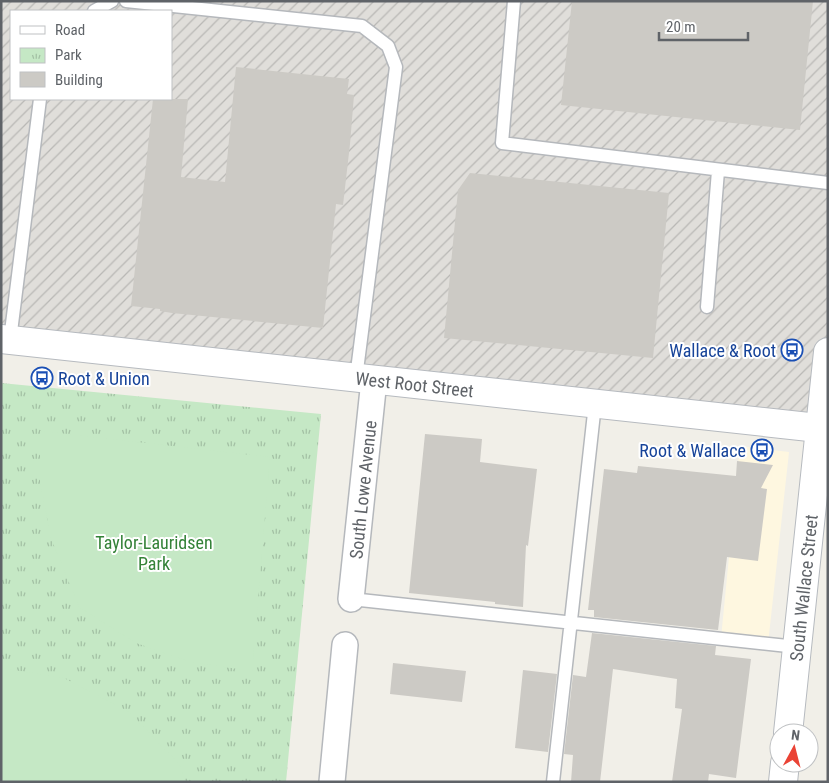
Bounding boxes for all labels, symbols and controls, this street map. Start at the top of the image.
legend [10,10,172,100]
scale bar [659,10,748,42]
text: 20 m [666,18,696,36]
text: Road [55,21,85,39]
text: Park [55,46,82,64]
text: Building [55,71,103,89]
bus stop icon: Wallace & Root [780,338,804,362]
place label: Wallace & Root [669,340,776,361]
bus stop icon: Root & Union [30,366,54,390]
street label: West Root Street [354,367,475,401]
place label: Root & Union [58,368,150,389]
street label: South Lowe Avenue [345,419,380,560]
bus stop icon: Root & Wallace [750,438,774,462]
place label: Root & Wallace [639,440,746,461]
street label: South Wallace Street [785,513,821,662]
park label: Taylor-Lauridsen Park [95,532,213,574]
north arrow [769,723,819,773]
text: N [790,727,801,744]

